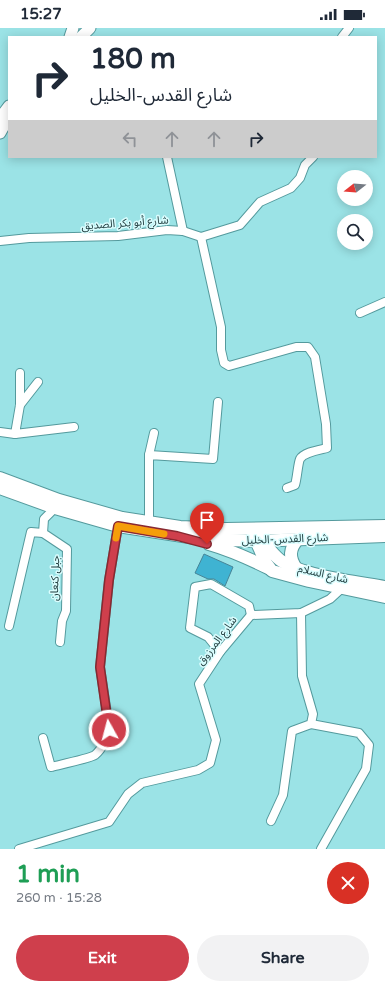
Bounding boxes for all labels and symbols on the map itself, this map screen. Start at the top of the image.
north arrow [337,170,373,206]
street label: شارع أبو بكر الصديق [81,213,170,234]
pin [190,503,224,544]
street label: شارع القدس-الخليل [241,531,329,548]
street label: جبل كنعان [48,554,62,601]
street label: شارع السلام [296,562,350,587]
street label: شارع المرزوق [194,614,241,669]
position arrow [88,709,130,751]

